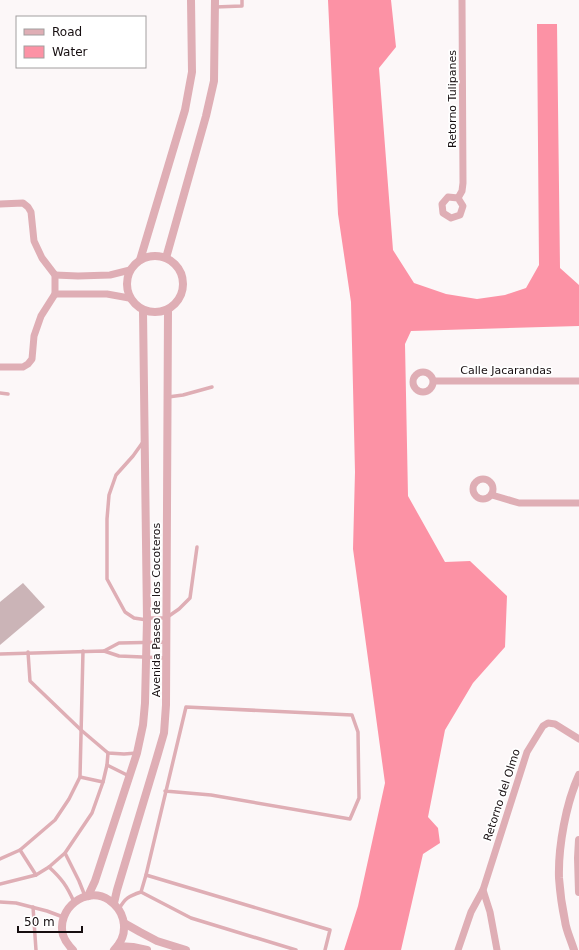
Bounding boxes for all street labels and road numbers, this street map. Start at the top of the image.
street label: Retorno Tulipanes [446,50,459,148]
street label: Calle Jacarandas [460,364,552,377]
street label: Avenida Paseo de los Cocoteros [150,523,163,697]
street label: Retorno del Olmo [481,747,523,843]

